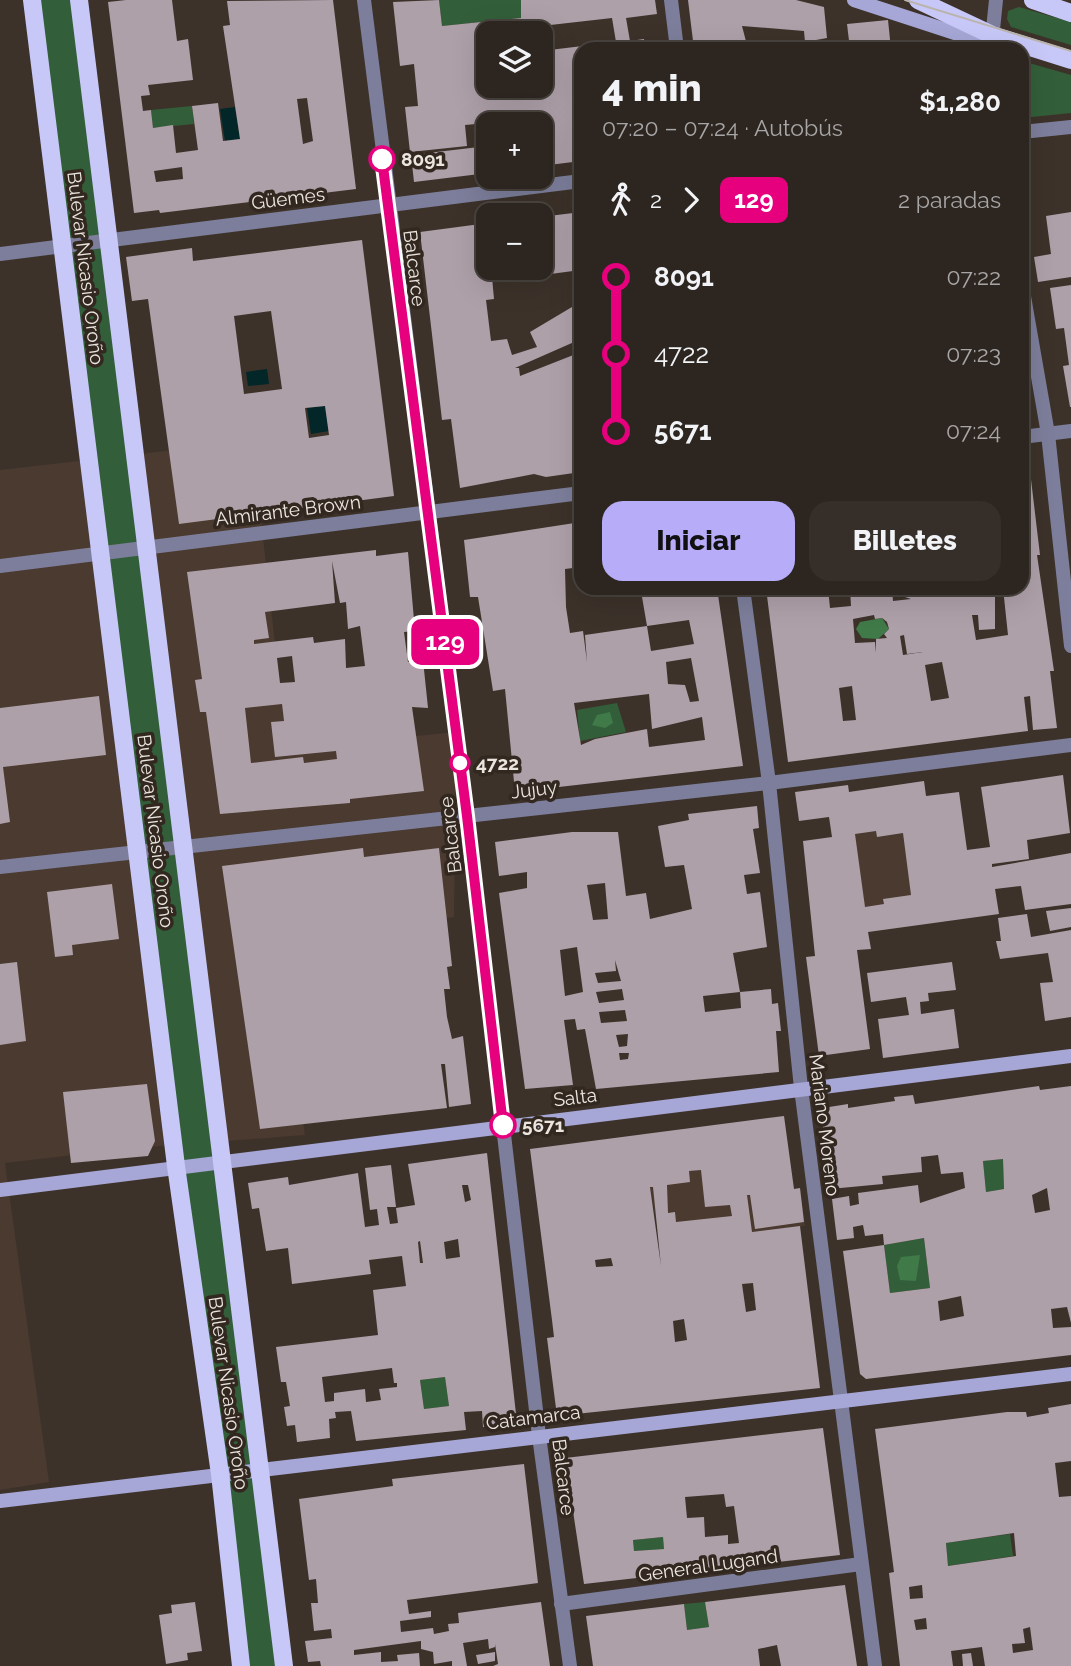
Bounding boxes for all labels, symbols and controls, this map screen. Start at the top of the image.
map controls [476,21,553,280]
button: layers [476,21,553,98]
text: 4 min [602,65,702,110]
text: $1,280 [919,87,1001,117]
button: + [476,112,553,189]
text: 07:20 – 07:24 · Autobús [602,114,843,141]
marker: 8091 [369,146,395,172]
place label: 8091 [401,148,445,170]
street label: Bulevar Nicasio Oroño [63,170,109,366]
icon: walk [602,181,640,219]
icon: forward [672,181,710,219]
street label: Güemes [250,183,326,213]
text: 129 [734,185,774,214]
text: 2 [650,186,662,213]
text: 2 paradas [898,186,1001,213]
button: − [476,203,553,280]
street label: Balcarce [399,229,431,307]
text: 8091 [654,262,714,292]
text: 07:22 [946,263,1001,290]
text: 4722 [654,339,709,369]
text: 07:23 [946,340,1001,367]
text: 5671 [654,416,712,446]
text: 07:24 [946,417,1001,444]
street label: Almirante Brown [214,490,362,530]
button: Iniciar [602,501,795,581]
button: Billetes [809,501,1001,581]
line badge: 129 [405,619,485,665]
text: 129 [425,627,465,656]
street label: Bulevar Nicasio Oroño [133,733,179,929]
place label: 4722 [476,752,519,774]
marker: 4722 [450,753,470,773]
street label: Jujuy [510,776,558,802]
street label: Balcarce [434,796,466,874]
street label: Mariano Moreno [805,1053,845,1197]
street label: Salta [552,1083,598,1111]
marker: 5671 [490,1112,516,1138]
place label: 5671 [522,1114,564,1136]
street label: Bulevar Nicasio Oroño [205,1295,253,1491]
street label: Catamarca [485,1400,581,1434]
street label: Balcarce [548,1438,580,1516]
street label: General Lugand [637,1544,779,1586]

